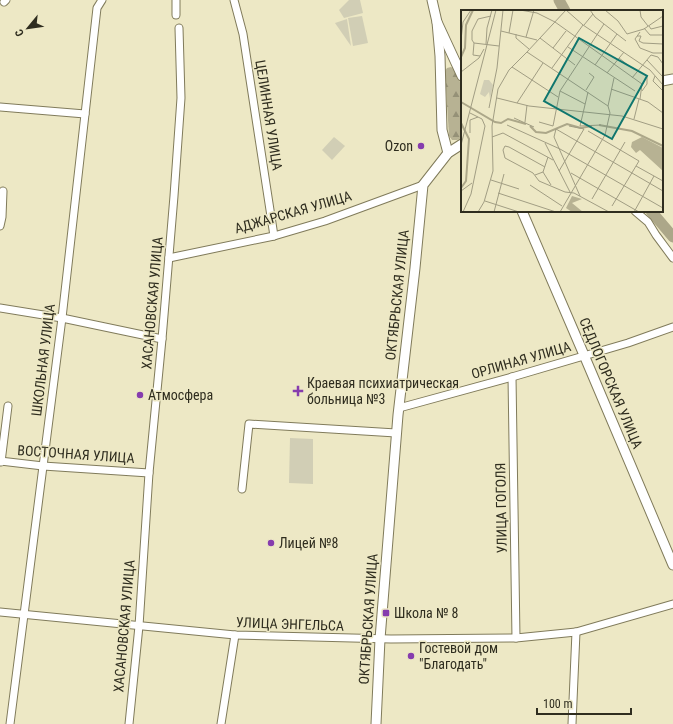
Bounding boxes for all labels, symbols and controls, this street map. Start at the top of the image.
north arrow [8,8,48,48]
inset map [461,10,663,212]
text: С [12,27,27,39]
street label: ЦЕЛИННАЯ УЛИЦА [252,59,286,171]
place label: Ozon [385,138,413,154]
marker: Ozon [416,141,426,151]
street label: АДЖАРСКАЯ УЛИЦА [233,188,353,236]
street label: ОКТЯБРЬСКАЯ УЛИЦА [382,229,412,361]
street label: ХАСАНОВСКАЯ УЛИЦА [138,236,166,370]
street label: ШКОЛЬНАЯ УЛИЦА [28,303,58,417]
street label: СЕДЛОГОРСКАЯ УЛИЦА [576,315,646,451]
street label: ОРЛИНАЯ УЛИЦА [469,338,573,382]
place label: Краевая психиатрическая больница №3 [307,375,459,407]
marker: Краевая психиатрическая больница №3 [292,385,304,397]
place label: Атмосфера [148,387,213,403]
marker: Атмосфера [135,390,145,400]
street label: ВОСТОЧНАЯ УЛИЦА [17,442,135,466]
street label: УЛИЦА ГОГОЛЯ [492,462,510,554]
place label: Лицей №8 [279,535,338,551]
marker: Лицей №8 [266,538,276,548]
street label: ОКТЯБРЬСКАЯ УЛИЦА [355,553,381,685]
street label: ХАСАНОВСКАЯ УЛИЦА [110,559,138,693]
place label: Школа № 8 [394,605,459,621]
marker: Школа № 8 [381,608,391,618]
street label: УЛИЦА ЭНГЕЛЬСА [236,614,344,634]
place label: Гостевой дом "Благодать" [419,640,498,672]
marker: Гостевой дом "Благодать" [406,651,416,661]
scale bar [537,690,631,716]
text: 100 m [543,697,573,711]

